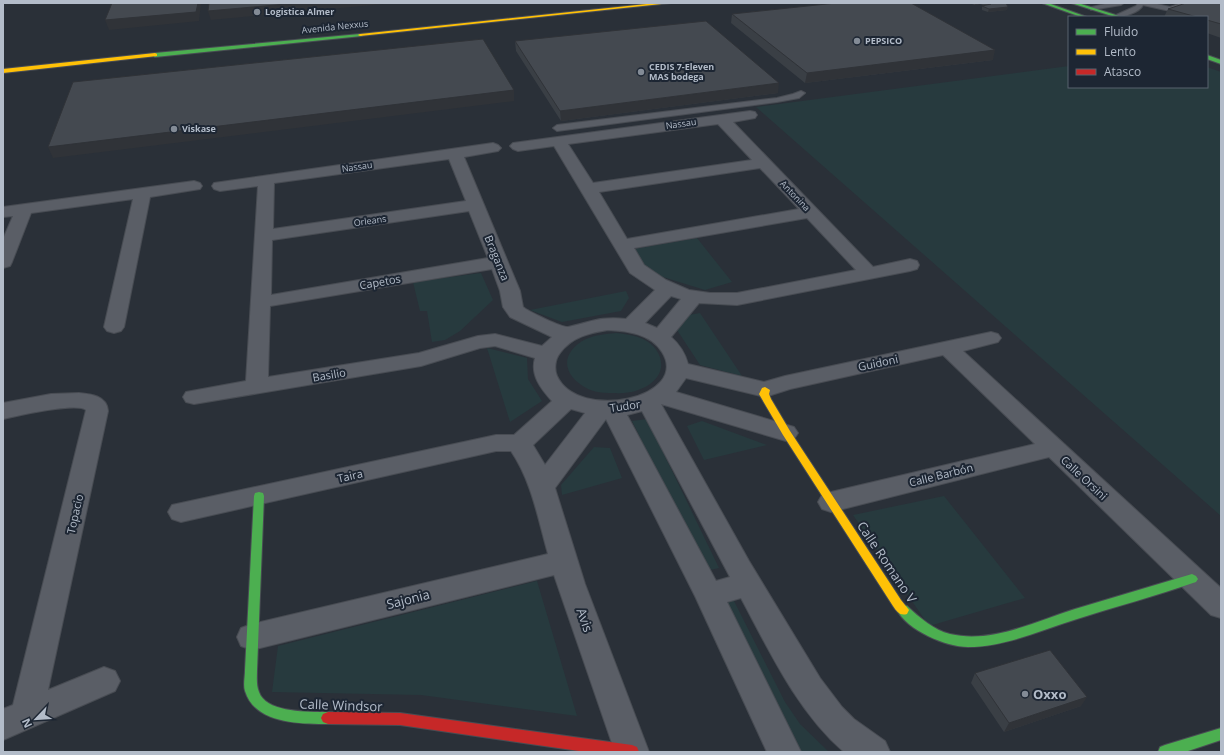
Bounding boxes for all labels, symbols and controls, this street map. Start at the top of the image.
place label: Logistica Almer [265,5,334,18]
marker: Logistica Almer [252,7,262,17]
legend [1068,16,1208,88]
street label: Avenida Nexxus [301,17,369,36]
text: Fluido [1104,23,1138,40]
place label: PEPSICO [865,34,902,47]
marker: PEPSICO [852,36,862,46]
text: Lento [1104,43,1136,60]
place label: CEDIS 7-Eleven MAS bodega [649,60,714,83]
text: Atasco [1104,63,1141,80]
marker: CEDIS 7-Eleven MAS bodega [636,67,646,77]
street label: Nassau [665,115,697,132]
place label: Viskase [182,122,216,135]
marker: Viskase [169,124,179,134]
street label: Nassau [341,158,373,175]
street label: Antonina [777,177,813,214]
street label: Orleans [353,212,387,229]
street label: Braganza [482,233,513,283]
street label: Capetos [358,270,402,293]
street label: Guidoni [857,351,899,374]
street label: Basilio [311,364,347,385]
street label: Tudor [609,396,642,415]
street label: Calle Orsini [1058,452,1111,503]
street label: Calle Barbón [907,459,974,490]
street label: Taira [336,465,364,486]
street label: Topacio [63,492,86,535]
street label: Calle Romano V [853,518,921,606]
street label: Sajonia [385,585,431,613]
street label: Avis [572,606,598,634]
place label: Oxxo [1033,685,1066,703]
marker: Oxxo [1020,689,1030,699]
street label: Calle Windsor [299,695,384,715]
north arrow [16,699,56,739]
text: N [18,716,35,731]

